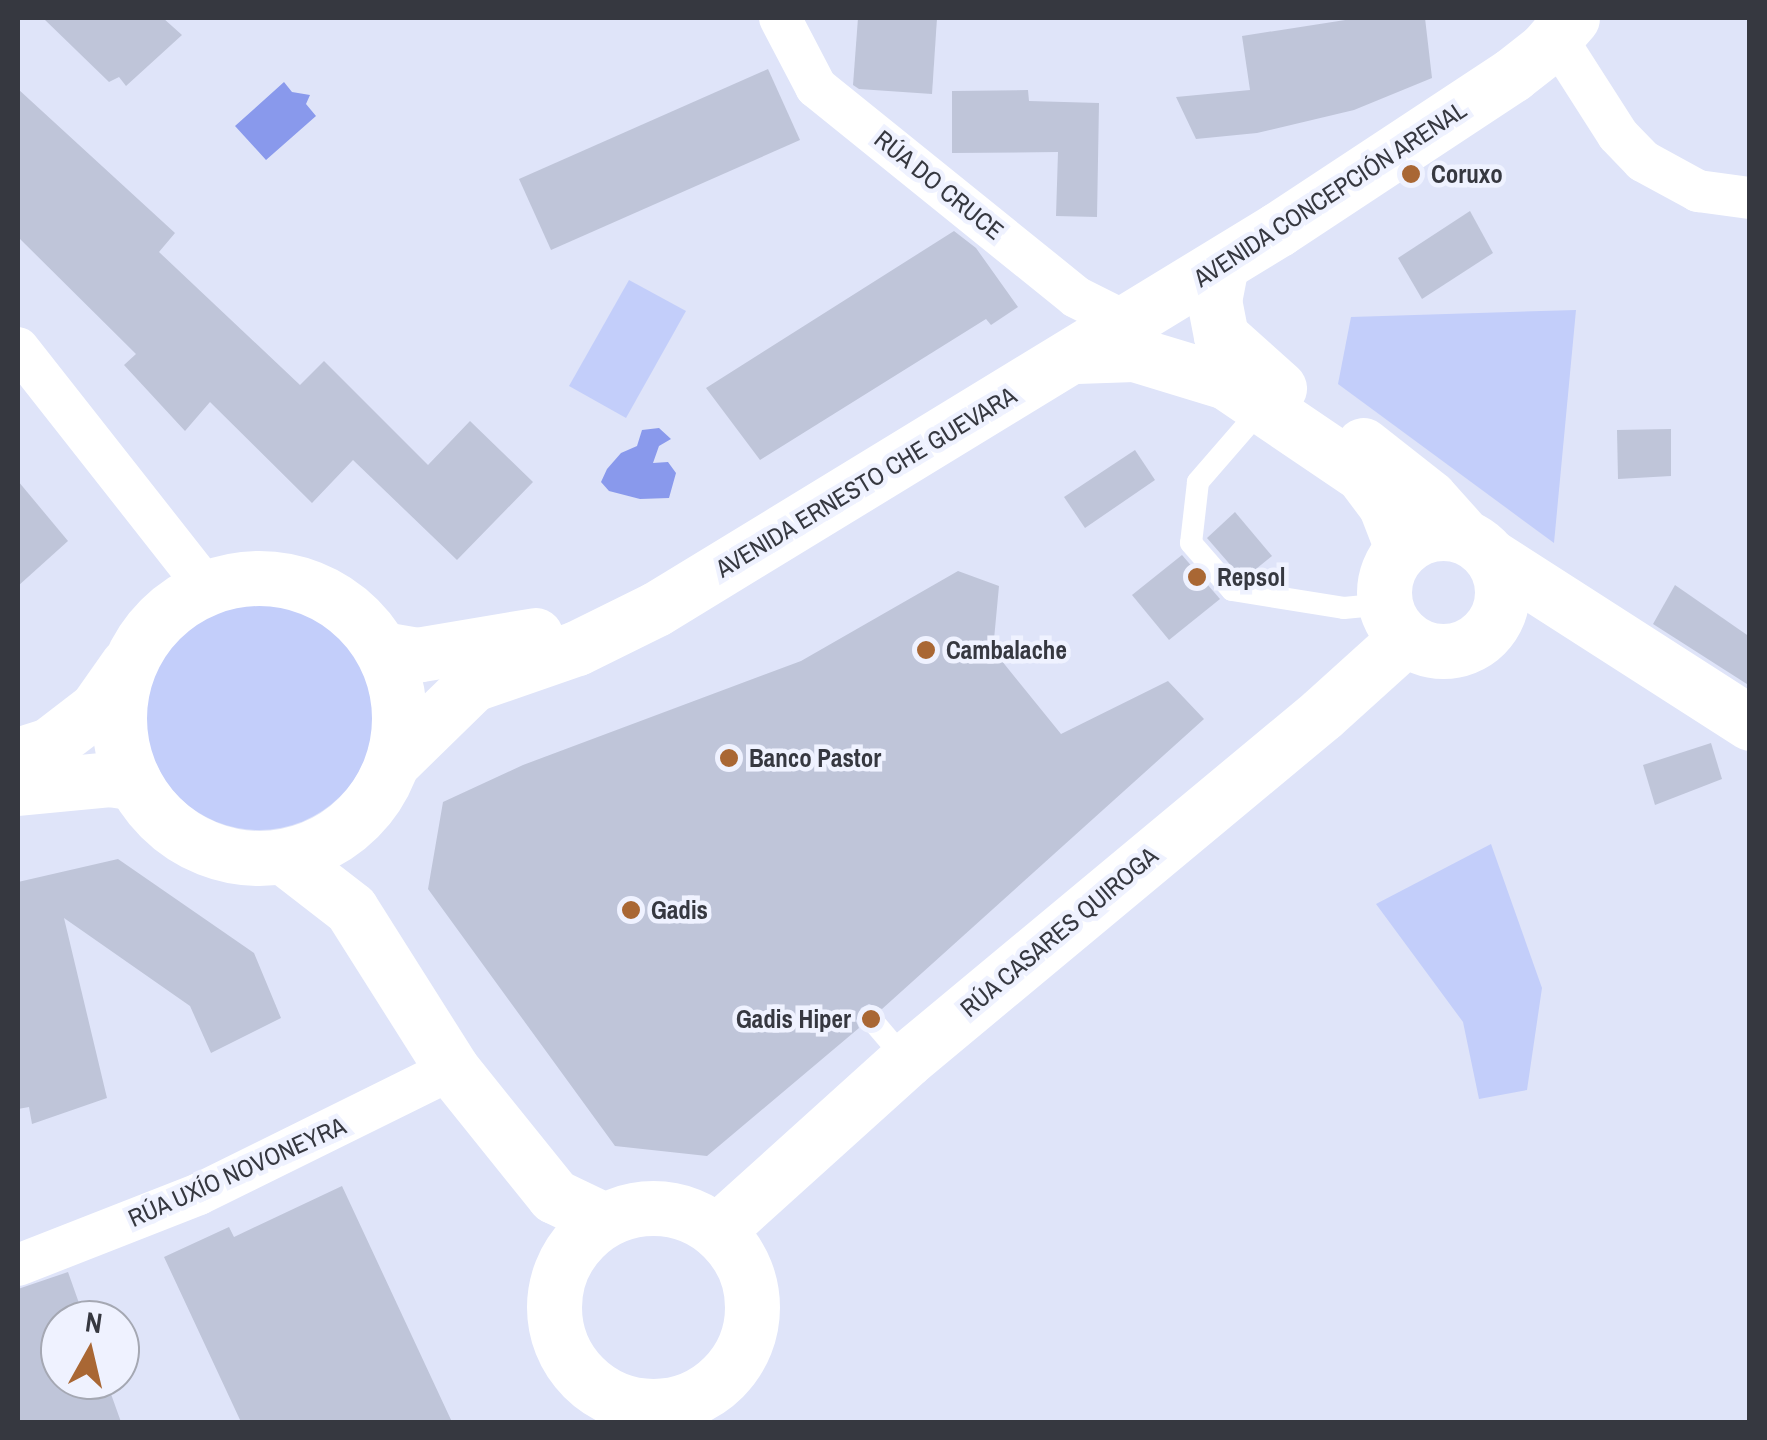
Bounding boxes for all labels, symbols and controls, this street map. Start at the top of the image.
street label: AVENIDA CONCEPCIÓN ARENAL [1187,94,1473,294]
street label: RÚA DO CRUCE [868,124,1010,246]
place label: Coruxo [1431,159,1503,189]
marker: Coruxo [1400,163,1422,185]
street label: AVENIDA ERNESTO CHE GUEVARA [710,380,1022,584]
place label: Repsol [1217,562,1285,592]
marker: Repsol [1186,566,1208,588]
place label: Cambalache [946,635,1067,665]
marker: Cambalache [915,639,937,661]
place label: Banco Pastor [749,743,881,773]
marker: Banco Pastor [718,747,740,769]
street label: RÚA CASARES QUIROGA [954,840,1164,1024]
place label: Gadis [651,895,708,925]
marker: Gadis [620,899,642,921]
place label: Gadis Hiper [736,1004,851,1034]
marker: Gadis Hiper [860,1008,882,1030]
street label: RÚA UXÍO NOVONEYRA [123,1110,351,1234]
north arrow [40,1300,140,1400]
text: N [83,1302,105,1342]

